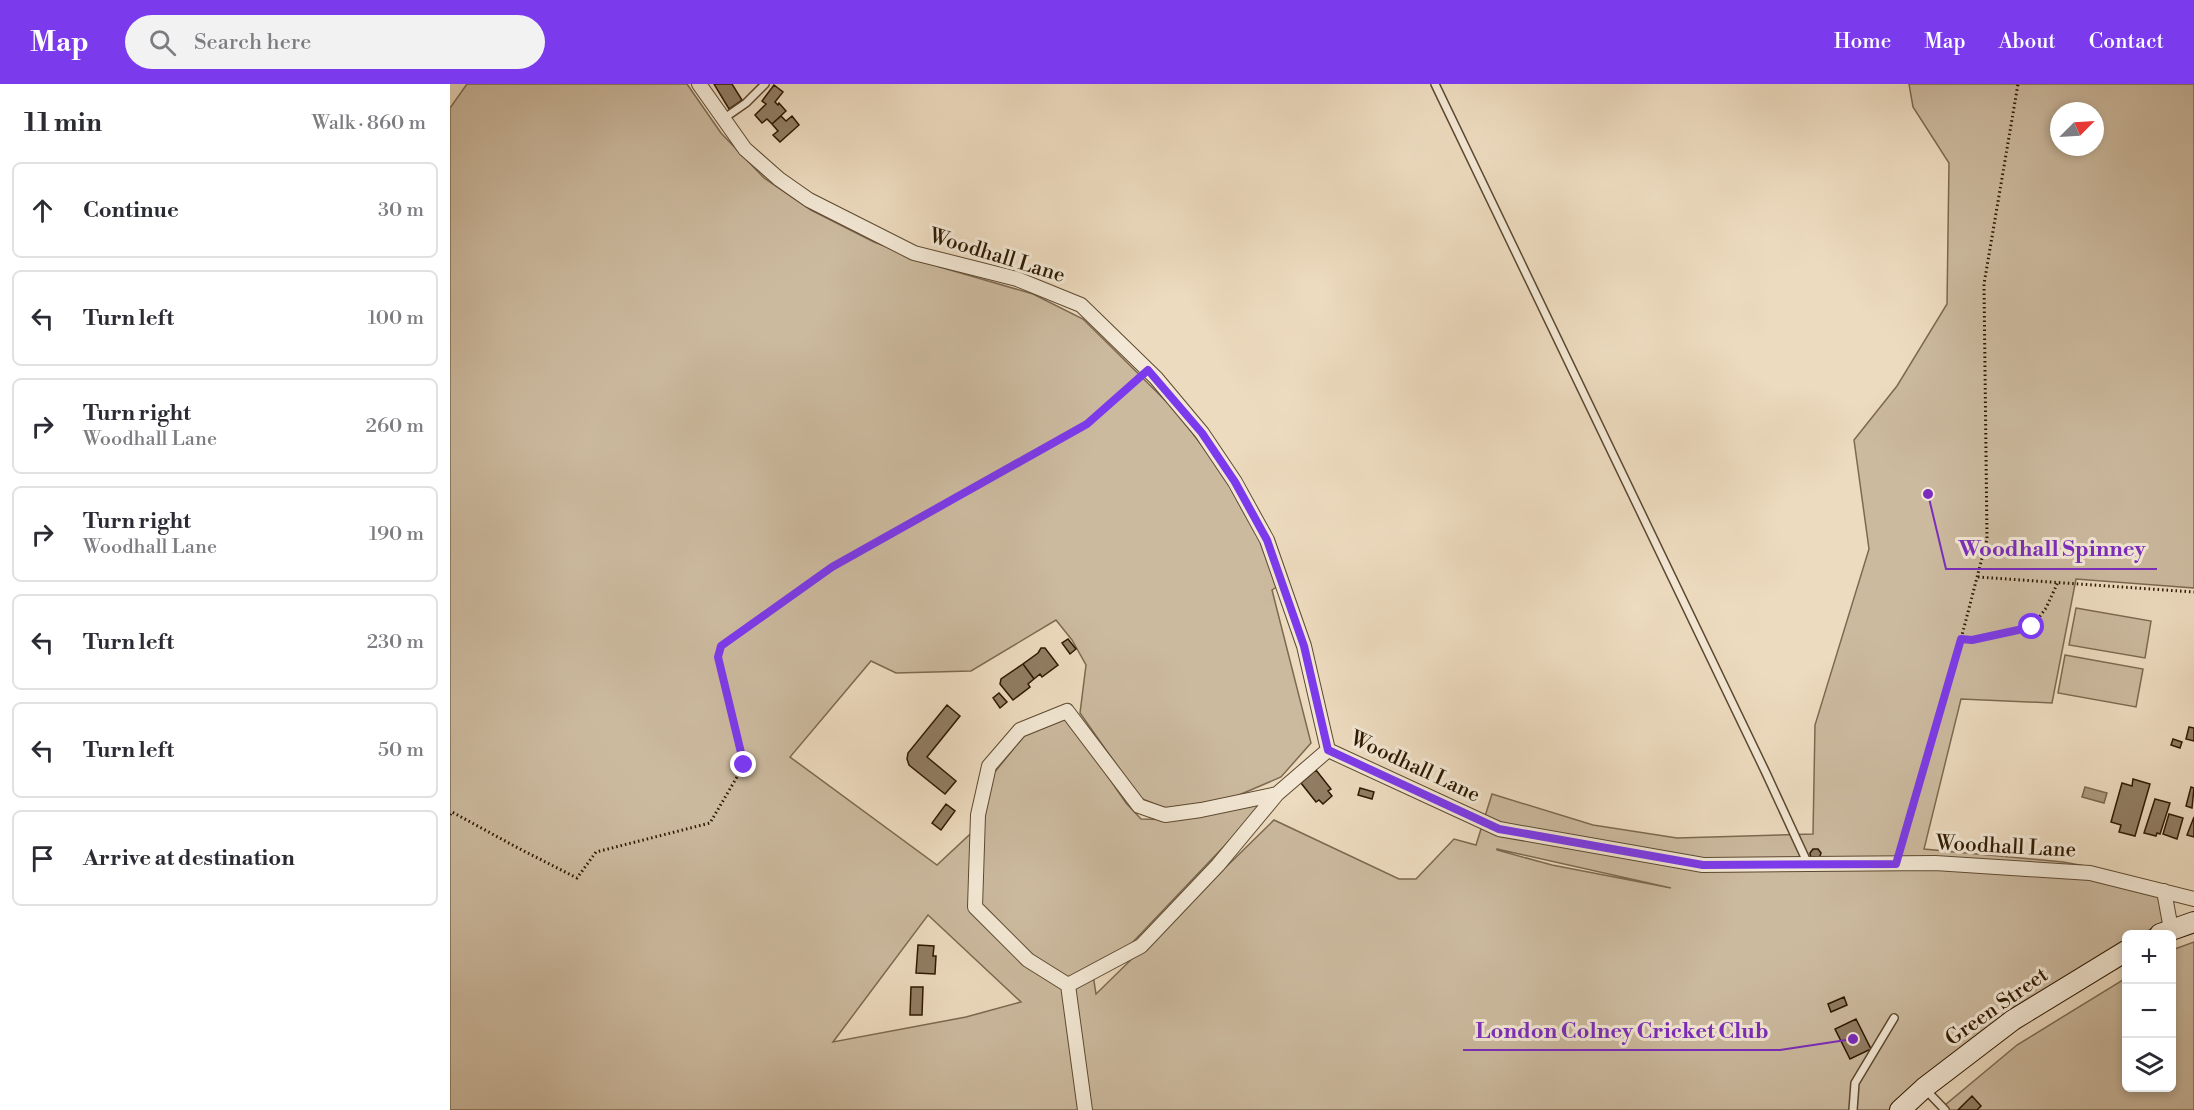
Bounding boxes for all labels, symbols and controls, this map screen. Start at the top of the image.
search box [125,15,545,69]
text: Map [30,25,89,60]
icon: search [146,26,179,59]
text: Search here [194,29,311,56]
text: Home [1834,29,1891,55]
text: Map [1924,29,1966,55]
text: About [1999,29,2056,55]
text: Contact [2089,29,2164,55]
north arrow [2050,102,2104,156]
text: 11 min [24,107,102,139]
text: Walk · 860 m [312,111,426,136]
icon: ahead [26,194,59,227]
text: Continue [83,197,179,224]
text: 30 m [378,198,424,223]
street label: Woodhall Lane [925,223,1068,289]
icon: left [26,302,59,335]
text: Turn left [83,305,174,332]
text: 100 m [368,306,424,331]
text: Turn right [83,400,191,427]
icon: right [26,410,59,443]
text: 260 m [366,414,424,439]
text: Woodhall Lane [83,427,217,452]
text: Turn right [83,508,191,535]
icon: right [26,518,59,551]
text: 190 m [369,522,424,547]
callout: Woodhall Spinney [1946,529,2157,569]
text: Woodhall Lane [83,535,217,560]
text: Woodhall Spinney [1957,536,2147,563]
route start [2018,613,2044,639]
icon: left [26,626,59,659]
text: Turn left [83,629,174,656]
text: 230 m [367,630,424,655]
street label: Woodhall Lane [1345,725,1484,809]
icon: left [26,734,59,767]
text: Turn left [83,737,174,764]
text: 50 m [378,738,424,763]
route end [730,751,756,777]
street label: Woodhall Lane [1934,830,2077,864]
icon: arrive [26,842,59,875]
text: Arrive at destination [83,845,295,872]
map controls [2122,930,2176,1092]
button: + [2122,930,2176,984]
street label: Green Street [1941,962,2054,1052]
button: − [2122,984,2176,1038]
callout: London Colney Cricket Club [1463,1010,1780,1050]
text: London Colney Cricket Club [1475,1018,1769,1045]
button: layers [2122,1038,2176,1092]

